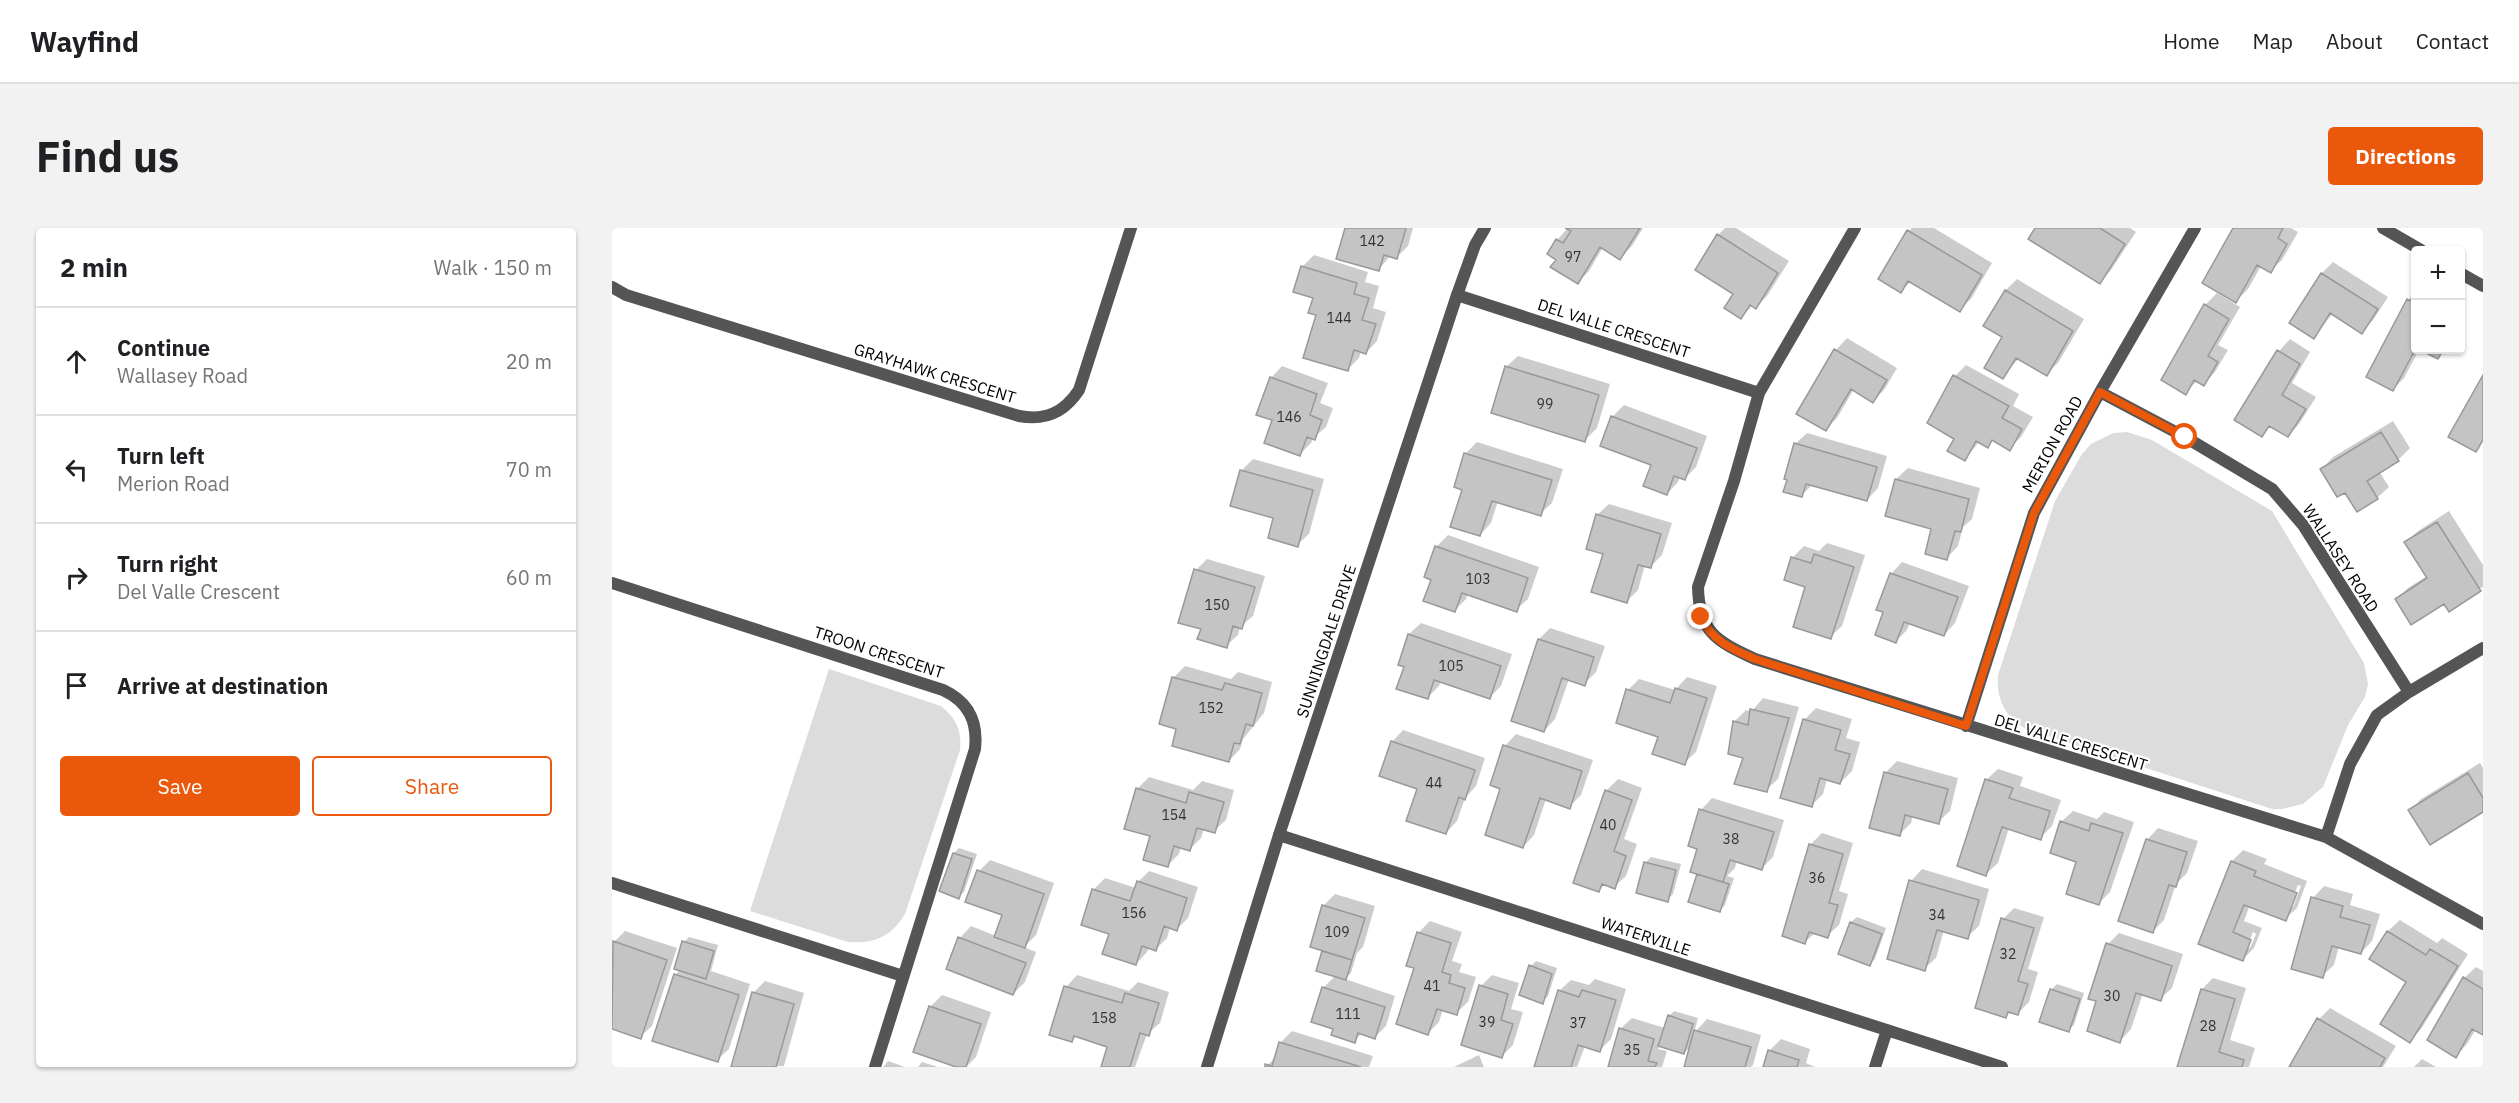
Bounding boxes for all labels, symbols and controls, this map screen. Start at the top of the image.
text: Wayfind [30,23,139,60]
text: Home [2163,27,2220,55]
text: Map [2253,27,2293,55]
text: About [2326,27,2383,55]
text: Contact [2416,27,2489,55]
button: Directions [2328,127,2483,185]
text: Find us [36,129,179,184]
house number: 142 [1359,232,1385,250]
map controls [2411,246,2465,354]
button: + [2411,246,2465,300]
house number: 97 [1565,248,1581,266]
text: 2 min [60,250,128,284]
text: Walk · 150 m [434,254,552,281]
street label: DEL VALLE CRESCENT [1535,294,1693,362]
button: − [2411,300,2465,354]
house number: 144 [1326,309,1352,327]
text: Continue [117,333,210,362]
street label: GRAYHAWK CRESCENT [852,339,1018,407]
icon: ahead [60,345,93,378]
text: 20 m [506,348,552,375]
text: Wallasey Road [117,362,248,389]
street label: MERION ROAD [2017,392,2087,496]
house number: 99 [1537,395,1553,413]
house number: 146 [1276,408,1302,426]
route start [2171,423,2197,449]
text: Turn left [117,441,205,470]
icon: left [60,453,93,486]
text: 70 m [506,456,552,483]
text: Merion Road [117,470,230,497]
street label: WALLASEY ROAD [2299,500,2383,616]
text: Turn right [117,549,218,578]
icon: right [60,561,93,594]
street label: SUNNINGDALE DRIVE [1292,562,1360,720]
text: 60 m [506,564,552,591]
house number: 103 [1465,570,1491,588]
text: Del Valle Crescent [117,578,280,605]
house number: 150 [1204,596,1230,614]
route end [1687,603,1713,629]
street label: TROON CRESCENT [811,622,947,682]
house number: 105 [1438,657,1464,675]
icon: arrive [60,669,93,702]
text: Arrive at destination [117,671,328,700]
house number: 152 [1198,699,1224,717]
street label: DEL VALLE CRESCENT [1992,709,2150,775]
button: Save [60,756,300,816]
button: Share [312,756,552,816]
house number: 44 [1426,774,1442,792]
house number: 154 [1161,806,1187,824]
house number: 40 [1600,816,1616,834]
house number: 38 [1723,830,1739,848]
house number: 36 [1809,869,1825,887]
house number: 156 [1121,904,1147,922]
house number: 34 [1929,906,1945,924]
street label: WATERVILLE [1599,912,1693,960]
house number: 109 [1324,923,1350,941]
house number: 32 [2000,945,2016,963]
house number: 41 [1424,977,1440,995]
house number: 30 [2104,987,2120,1005]
house number: 111 [1335,1005,1361,1023]
house number: 158 [1091,1009,1117,1027]
house number: 39 [1479,1013,1495,1031]
house number: 37 [1570,1014,1586,1032]
house number: 28 [2200,1017,2216,1035]
house number: 35 [1624,1041,1640,1059]

